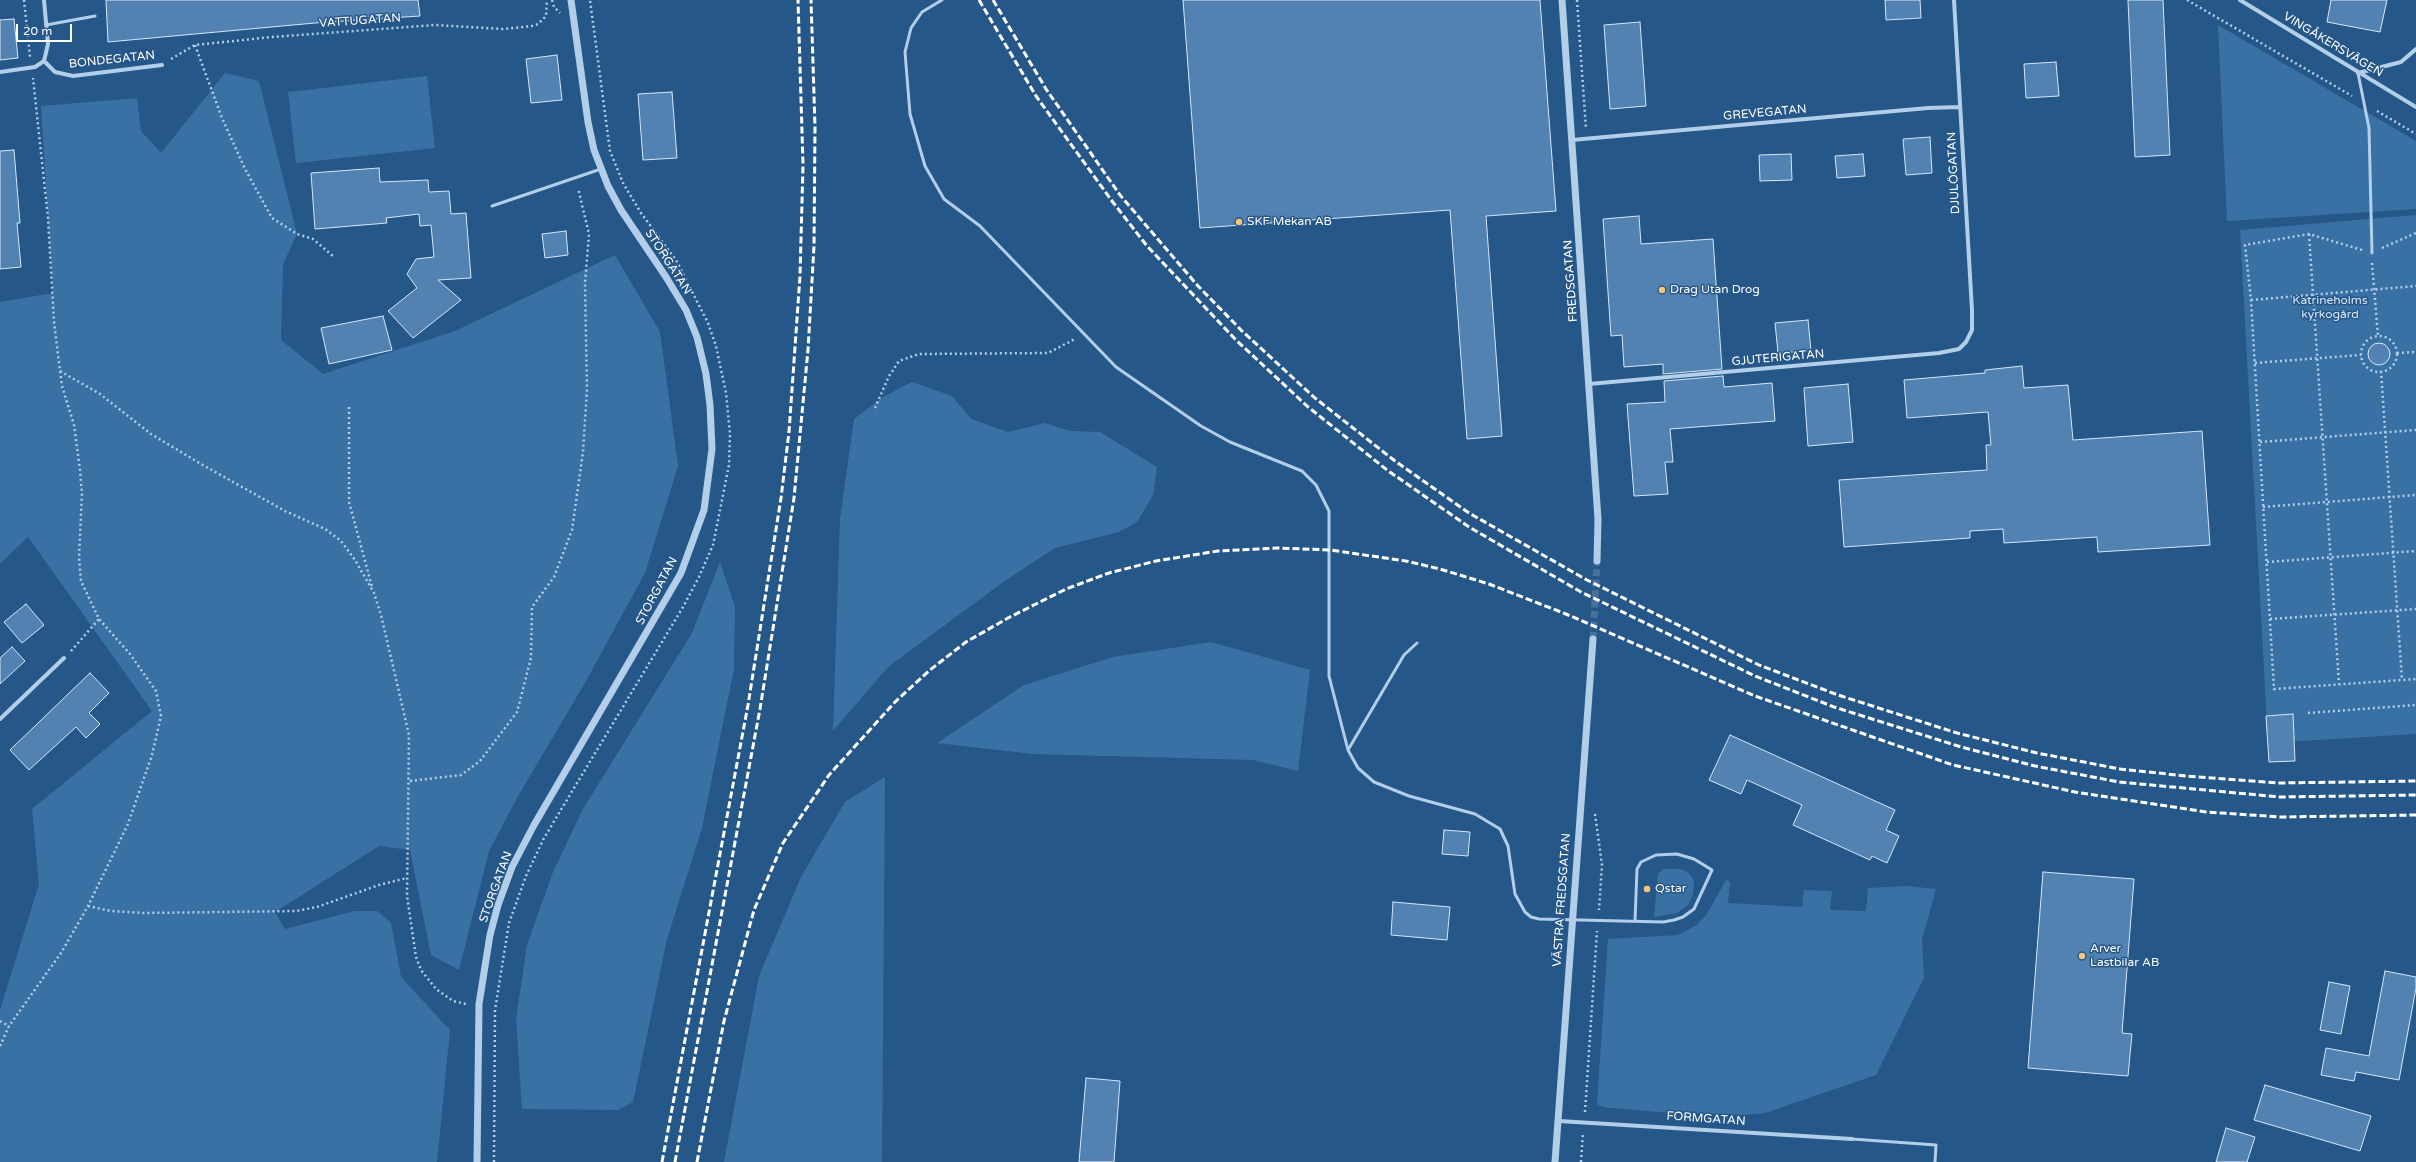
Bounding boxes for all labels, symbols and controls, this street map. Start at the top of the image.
street label: VINGÅKERSVÄGEN [2280,9,2386,81]
street label: VATTUGATAN [319,11,401,31]
scale bar [18,16,74,42]
text: 20 m [23,24,52,38]
street label: BONDEGATAN [68,48,156,72]
street label: GREVEGATAN [1723,102,1807,124]
street label: DJULÖGATAN [1945,131,1963,215]
place label: SKF Mekan AB [1247,215,1332,229]
marker: SKF Mekan AB [1234,217,1244,227]
street label: STORGATAN [642,227,694,297]
street label: FREDSGATAN [1561,239,1581,323]
place label: Drag Utan Drog [1670,283,1760,297]
marker: Drag Utan Drog [1657,285,1667,295]
park label: Katrineholms kyrkogård [2292,294,2368,322]
street label: GJUTERIGATAN [1731,347,1825,369]
street label: STORGATAN [633,555,681,627]
street label: VÄSTRA FREDSGATAN [1550,833,1574,967]
street label: STORGATAN [476,849,516,925]
place label: Qstar [1655,882,1686,896]
marker: Qstar [1642,884,1652,894]
place label: Arver Lastbilar AB [2090,942,2159,970]
marker: Arver Lastbilar AB [2077,951,2087,961]
street label: FORMGATAN [1666,1109,1746,1129]

